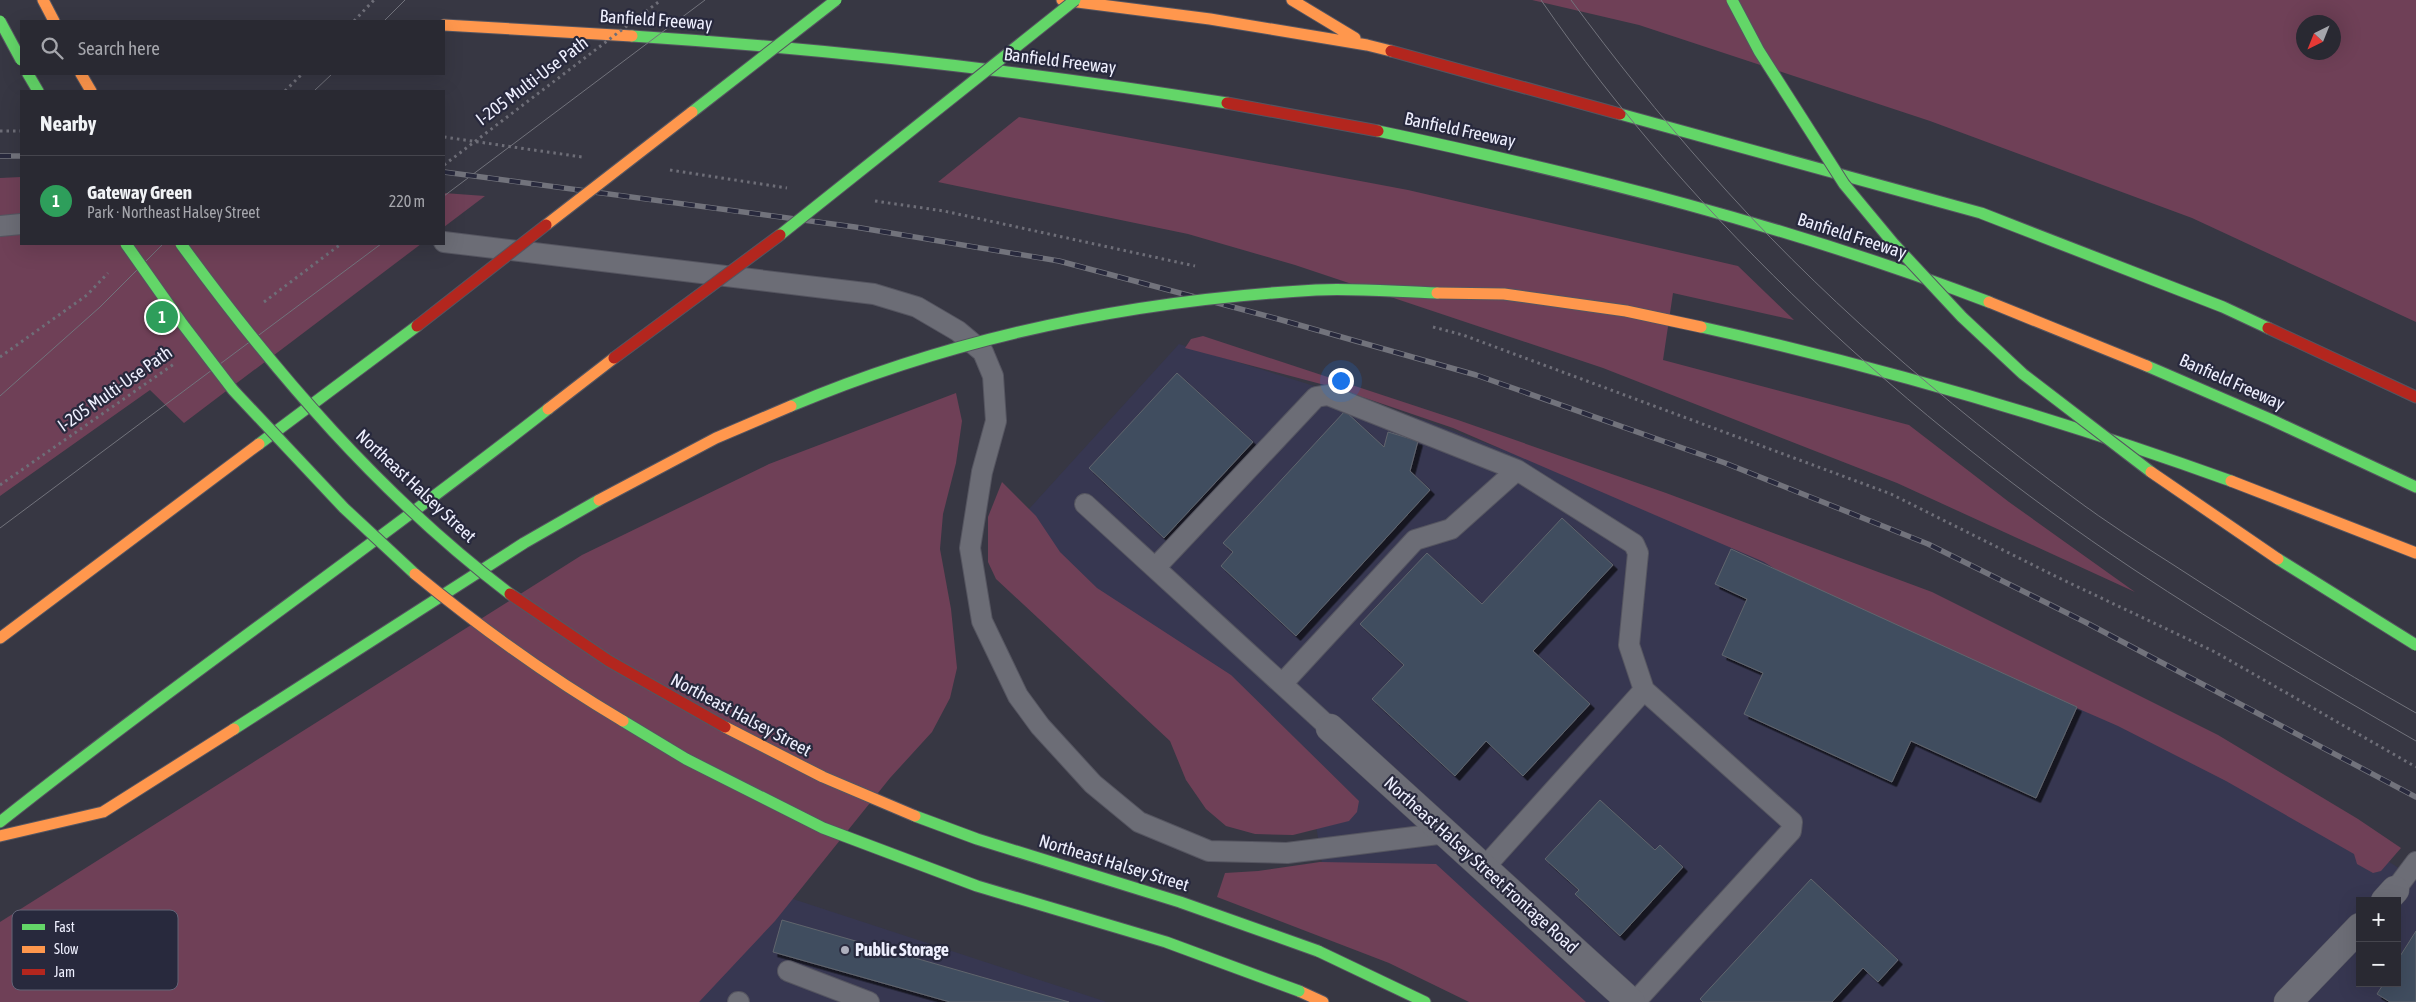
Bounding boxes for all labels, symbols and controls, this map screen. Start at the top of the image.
street label: Banfield Freeway [599,5,713,34]
north arrow [2296,15,2341,60]
search box [20,20,445,75]
street label: I-205 Multi-Use Path [472,32,592,130]
icon: search [38,34,66,62]
text: Search here [78,37,160,59]
street label: Banfield Freeway [1003,43,1117,78]
street label: Banfield Freeway [1403,107,1518,152]
text: Nearby [40,111,96,135]
text: Gateway Green [87,181,192,203]
text: 1 [52,192,60,210]
text: 220 m [389,192,425,210]
text: Park · Northeast Halsey Street [87,203,260,221]
street label: Banfield Freeway [1795,208,1909,263]
pin: 1 [146,298,178,336]
street label: I-205 Multi-Use Path [54,341,176,436]
street label: Banfield Freeway [2176,349,2288,414]
your location [1328,368,1354,394]
street label: Northeast Halsey Street [352,425,481,547]
street label: Northeast Halsey Street [667,669,815,760]
street label: Northeast Halsey Street Frontage Road [1380,772,1583,957]
street label: Northeast Halsey Street [1036,830,1192,895]
map controls [2356,897,2401,987]
button: + [2356,897,2401,942]
legend [12,910,178,990]
text: Fast [54,919,75,935]
place label: Public Storage [855,939,949,960]
text: Slow [54,941,79,957]
button: − [2356,942,2401,987]
marker: Public Storage [839,944,851,956]
text: Jam [54,964,75,980]

